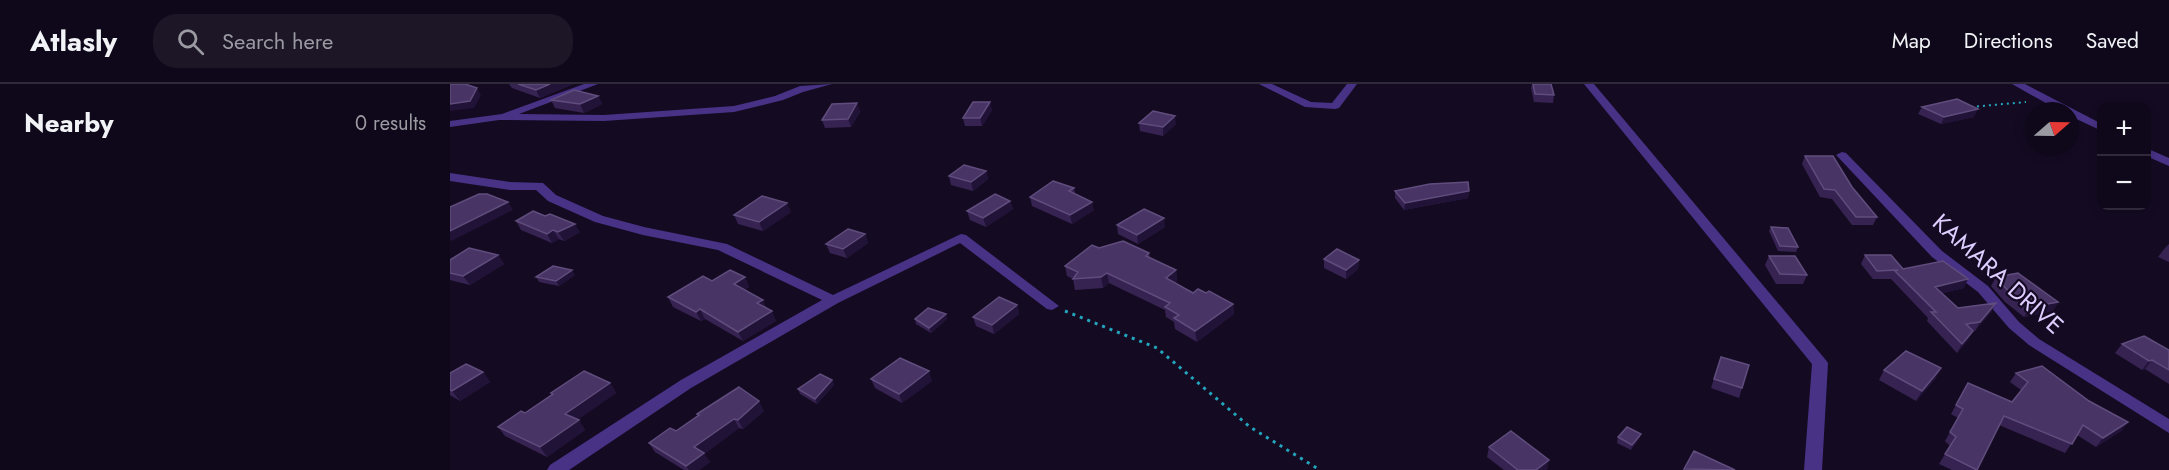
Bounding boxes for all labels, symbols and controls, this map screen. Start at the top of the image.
search box [153,14,573,68]
text: Atlasly [30,21,117,62]
icon: search [174,25,207,58]
text: Search here [222,25,333,57]
text: Map [1892,26,1931,56]
text: Directions [1964,26,2053,56]
text: Saved [2086,26,2139,56]
north arrow [2025,102,2079,156]
map controls [2097,102,2151,210]
button: + [2097,102,2151,156]
text: Nearby [24,104,113,142]
text: 0 results [355,109,426,138]
button: − [2097,156,2151,210]
street label: KAMARA DRIVE [1925,205,2072,342]

